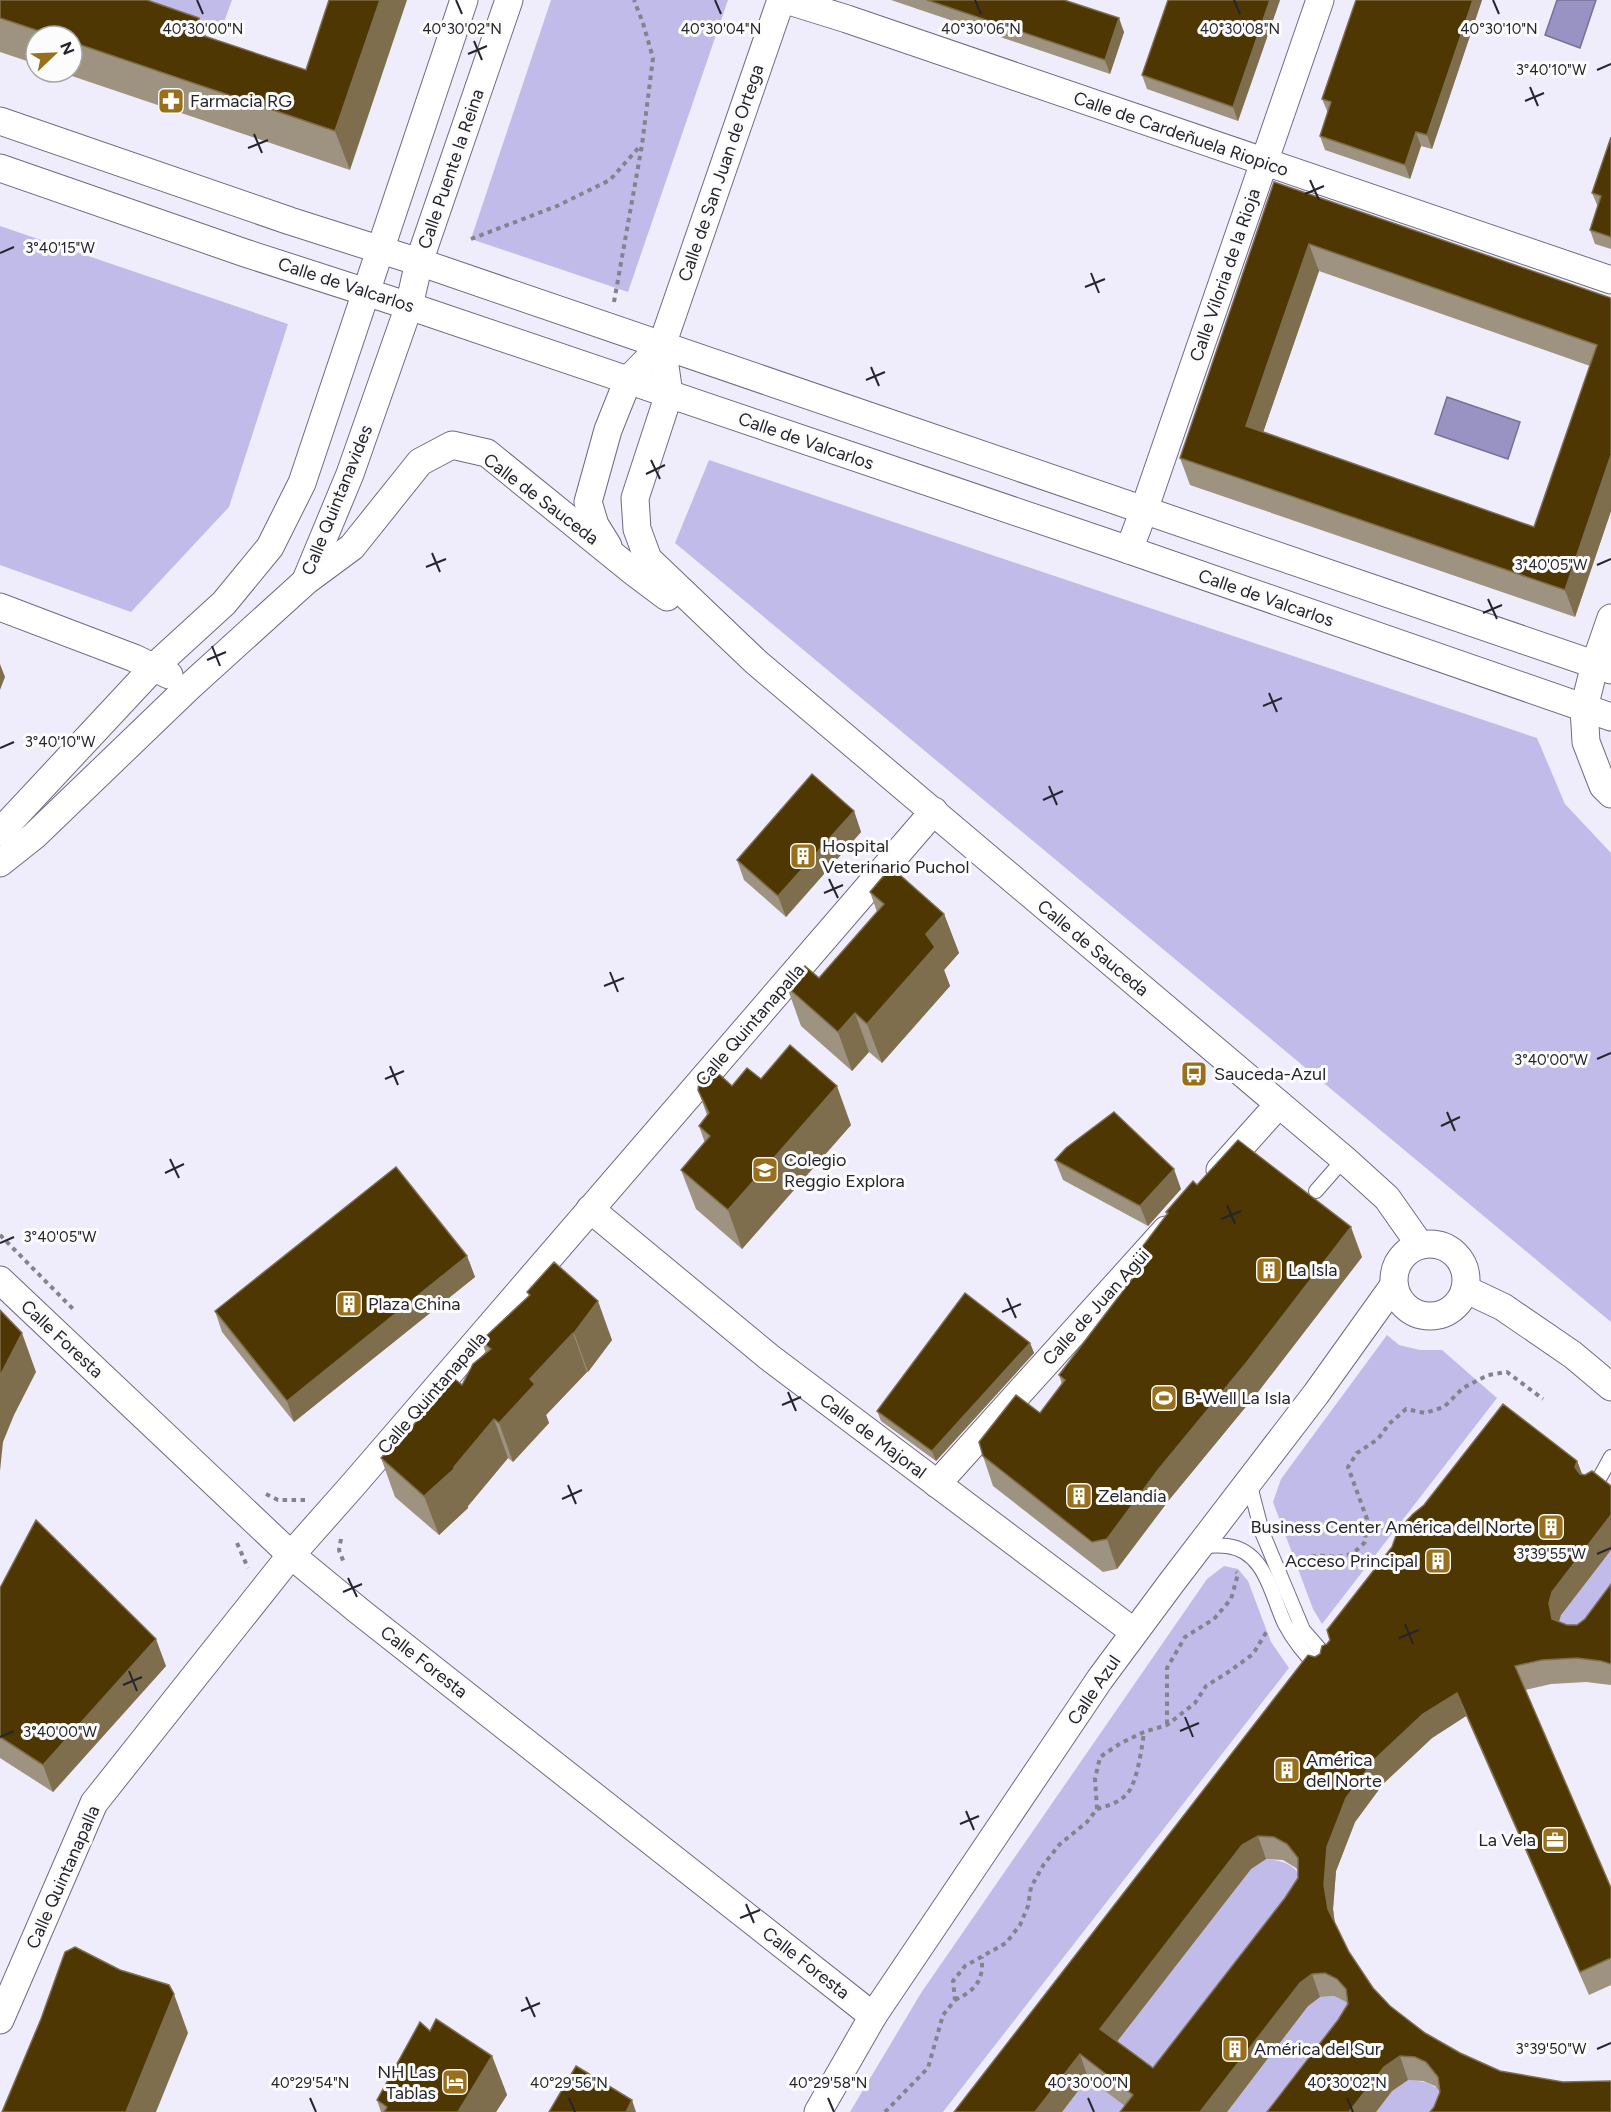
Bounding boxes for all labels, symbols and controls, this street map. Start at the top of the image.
text: 40°30'00"N [163,20,243,38]
text: 40°30'02"N [422,20,502,38]
text: 40°30'04"N [681,20,761,38]
text: 40°30'06"N [941,20,1021,38]
text: 40°30'08"N [1200,20,1280,38]
text: 40°30'10"N [1460,20,1538,38]
north arrow [24,24,84,84]
text: N [56,39,79,58]
text: 3°40'10"W [1516,61,1587,79]
street label: Calle de San Juan de Ortega [673,62,769,284]
pharmacy icon: Farmacia RG [156,86,186,116]
street label: Calle Puente la Reina [413,86,489,252]
street label: Calle de Cardeñuela Riopico [1070,87,1292,181]
place label: Farmacia RG [190,90,292,112]
street label: Calle Viloria de la Rioja [1185,186,1265,364]
text: 3°40'15"W [25,239,95,257]
street label: Calle de Valcarlos [275,253,417,317]
street label: Calle de Valcarlos [735,408,877,474]
street label: Calle Quintanavides [297,422,377,578]
street label: Calle de Sauceda [479,448,603,550]
text: 3°40'05"W [1514,556,1588,574]
street label: Calle de Valcarlos [1195,565,1337,631]
text: 3°40'10"W [25,733,96,751]
place label: Hospital Veterinario Puchol [822,835,969,878]
building icon: Hospital Veterinario Puchol [788,841,818,871]
street label: Calle de Sauceda [1033,895,1153,1001]
street label: Calle Quintanapalla [691,959,809,1091]
text: 3°40'00"W [1514,1051,1589,1069]
bus stop icon: Sauceda-Azul [1179,1059,1209,1089]
place label: Sauceda-Azul [1214,1063,1326,1085]
place label: Colegio Reggio Explora [784,1149,905,1192]
school or university icon: Colegio Reggio Explora [750,1155,780,1185]
text: 3°40'05"W [23,1228,97,1246]
street label: Calle de Juan Agüi [1038,1244,1154,1370]
building icon: La Isla [1254,1255,1284,1285]
place label: La Isla [1288,1259,1337,1281]
building icon: Plaza China [334,1289,364,1319]
place label: Plaza China [368,1293,460,1315]
street label: Calle Foresta [16,1295,108,1383]
street label: Calle Quintanapalla [373,1327,491,1459]
sports icon: B-Well La Isla [1149,1383,1179,1413]
place label: B-Well La Isla [1184,1387,1291,1409]
street label: Calle de Majoral [815,1389,931,1483]
building icon: Zelandia [1064,1481,1094,1511]
place label: Zelandia [1098,1485,1166,1507]
building icon: Business Center América del Norte [1536,1512,1566,1542]
place label: Business Center América del Norte [1251,1516,1532,1538]
text: 3°39'55"W [1516,1545,1586,1563]
building icon: Acceso Principal [1423,1546,1453,1576]
place label: Acceso Principal [1285,1550,1418,1572]
street label: Calle Foresta [376,1621,472,1703]
street label: Calle Azul [1063,1651,1125,1729]
text: 3°40'00"W [23,1723,98,1741]
place label: América del Norte [1306,1749,1382,1792]
building icon: América del Norte [1272,1755,1302,1785]
street label: Calle Quintanapalla [21,1802,105,1952]
office icon: La Vela [1540,1825,1570,1855]
place label: La Vela [1478,1829,1536,1851]
street label: Calle Foresta [758,1922,854,2004]
building icon: América del Sur [1220,2034,1250,2064]
place label: América del Sur [1254,2038,1381,2060]
text: 3°39'50"W [1516,2040,1587,2058]
place label: NH Las Tablas [377,2061,436,2104]
hotel icon: NH Las Tablas [440,2067,470,2097]
text: 40°29'54"N [271,2074,349,2092]
text: 40°29'56"N [530,2074,608,2092]
text: 40°29'58"N [789,2074,867,2092]
text: 40°30'00"N [1048,2074,1128,2092]
text: 40°30'02"N [1307,2074,1387,2092]

